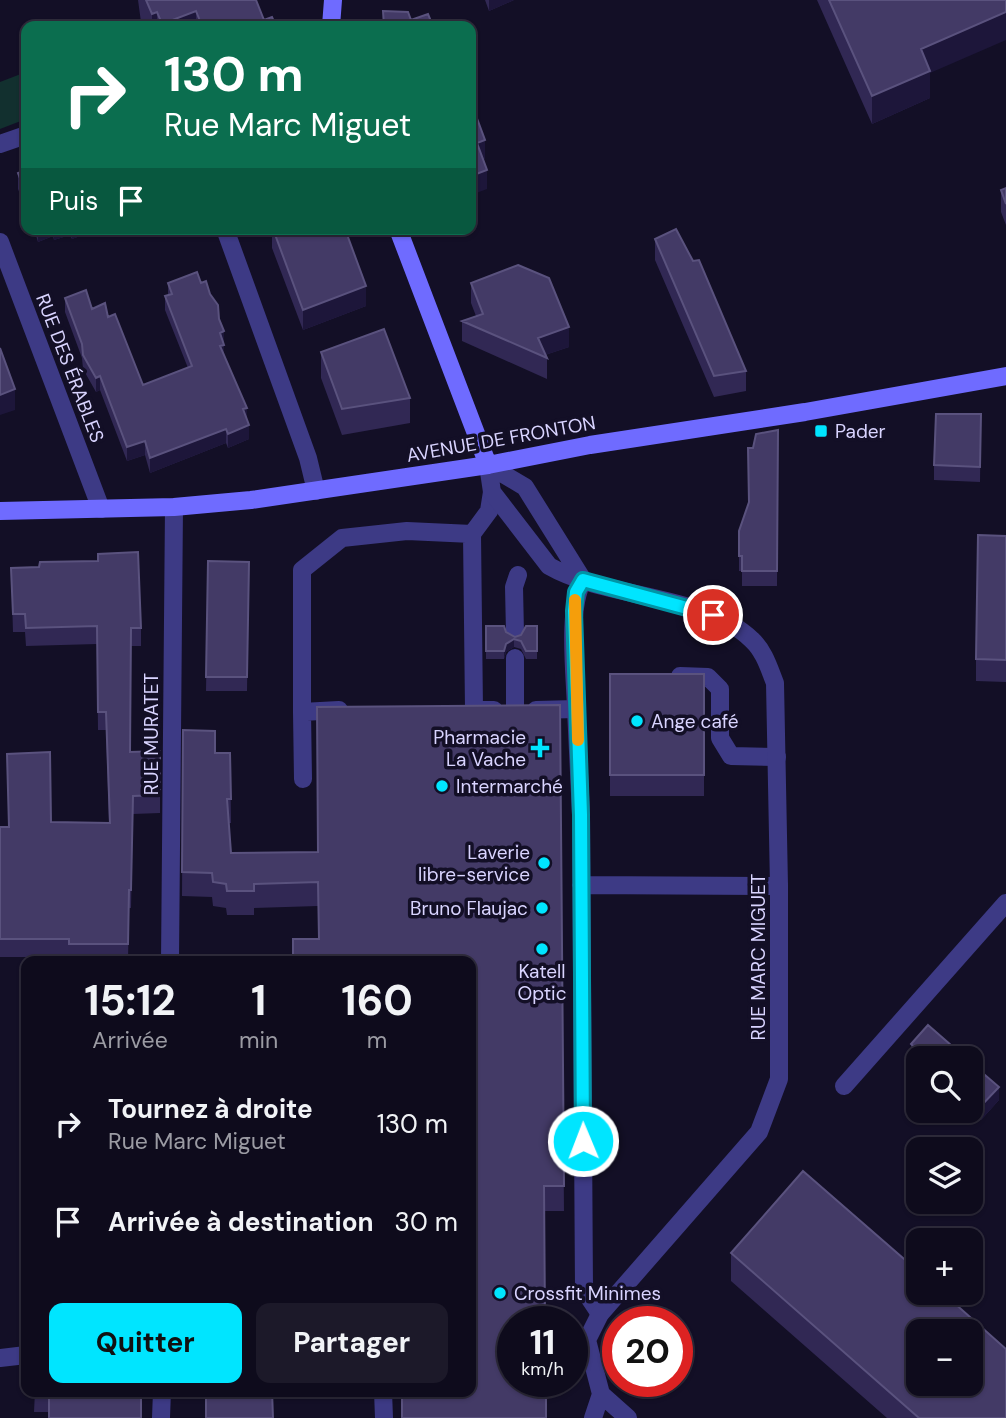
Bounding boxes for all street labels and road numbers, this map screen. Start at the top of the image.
street label: RUE DES ÉRABLES [30,290,110,446]
street label: AVENUE DE FRONTON [405,410,597,468]
street label: RUE MURATET [139,672,164,795]
street label: RUE MARC MIGUET [746,873,771,1040]

